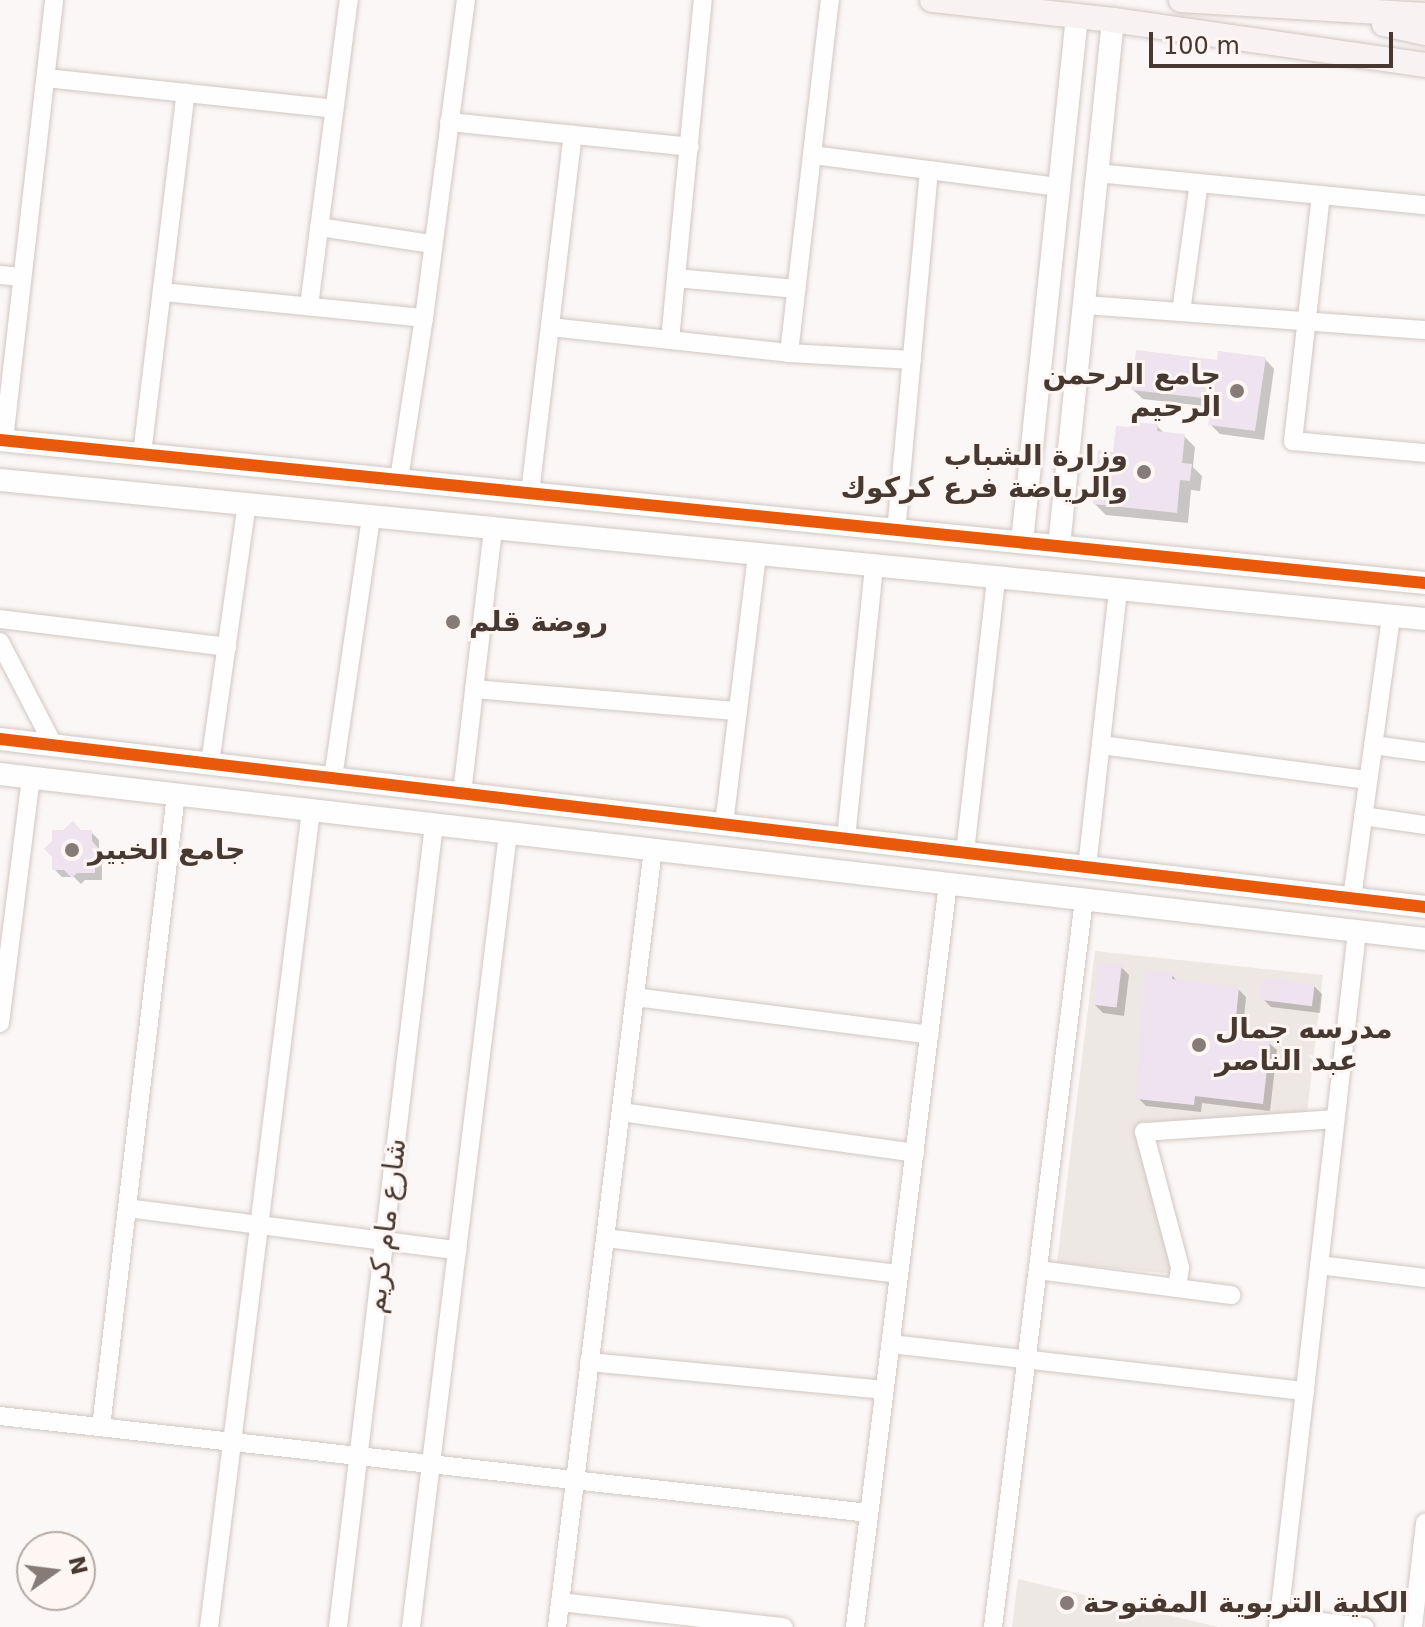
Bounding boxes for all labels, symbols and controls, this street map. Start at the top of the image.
scale bar [1153,16,1397,66]
text: 100 m [1163,32,1240,60]
place label: جامع الرحمن الرحيم [1042,358,1221,424]
marker: جامع الرحمن الرحيم [1228,382,1246,400]
place label: وزارة الشباب والرياضة فرع كركوك [840,439,1128,505]
marker: وزارة الشباب والرياضة فرع كركوك [1135,463,1153,481]
place label: روضة قلم [469,605,608,639]
marker: روضة قلم [444,613,462,631]
place label: جامع الخبير [88,833,245,867]
marker: جامع الخبير [63,841,81,859]
place label: مدرسه جمال عبد الناصر [1215,1012,1393,1078]
marker: مدرسه جمال عبد الناصر [1190,1036,1208,1054]
street label: شارع مام كريم [359,1137,413,1315]
north arrow [16,1531,96,1611]
text: N [63,1554,92,1578]
place label: الكلية التربوية المفتوحة [1083,1586,1408,1620]
marker: الكلية التربوية المفتوحة [1058,1594,1076,1612]

